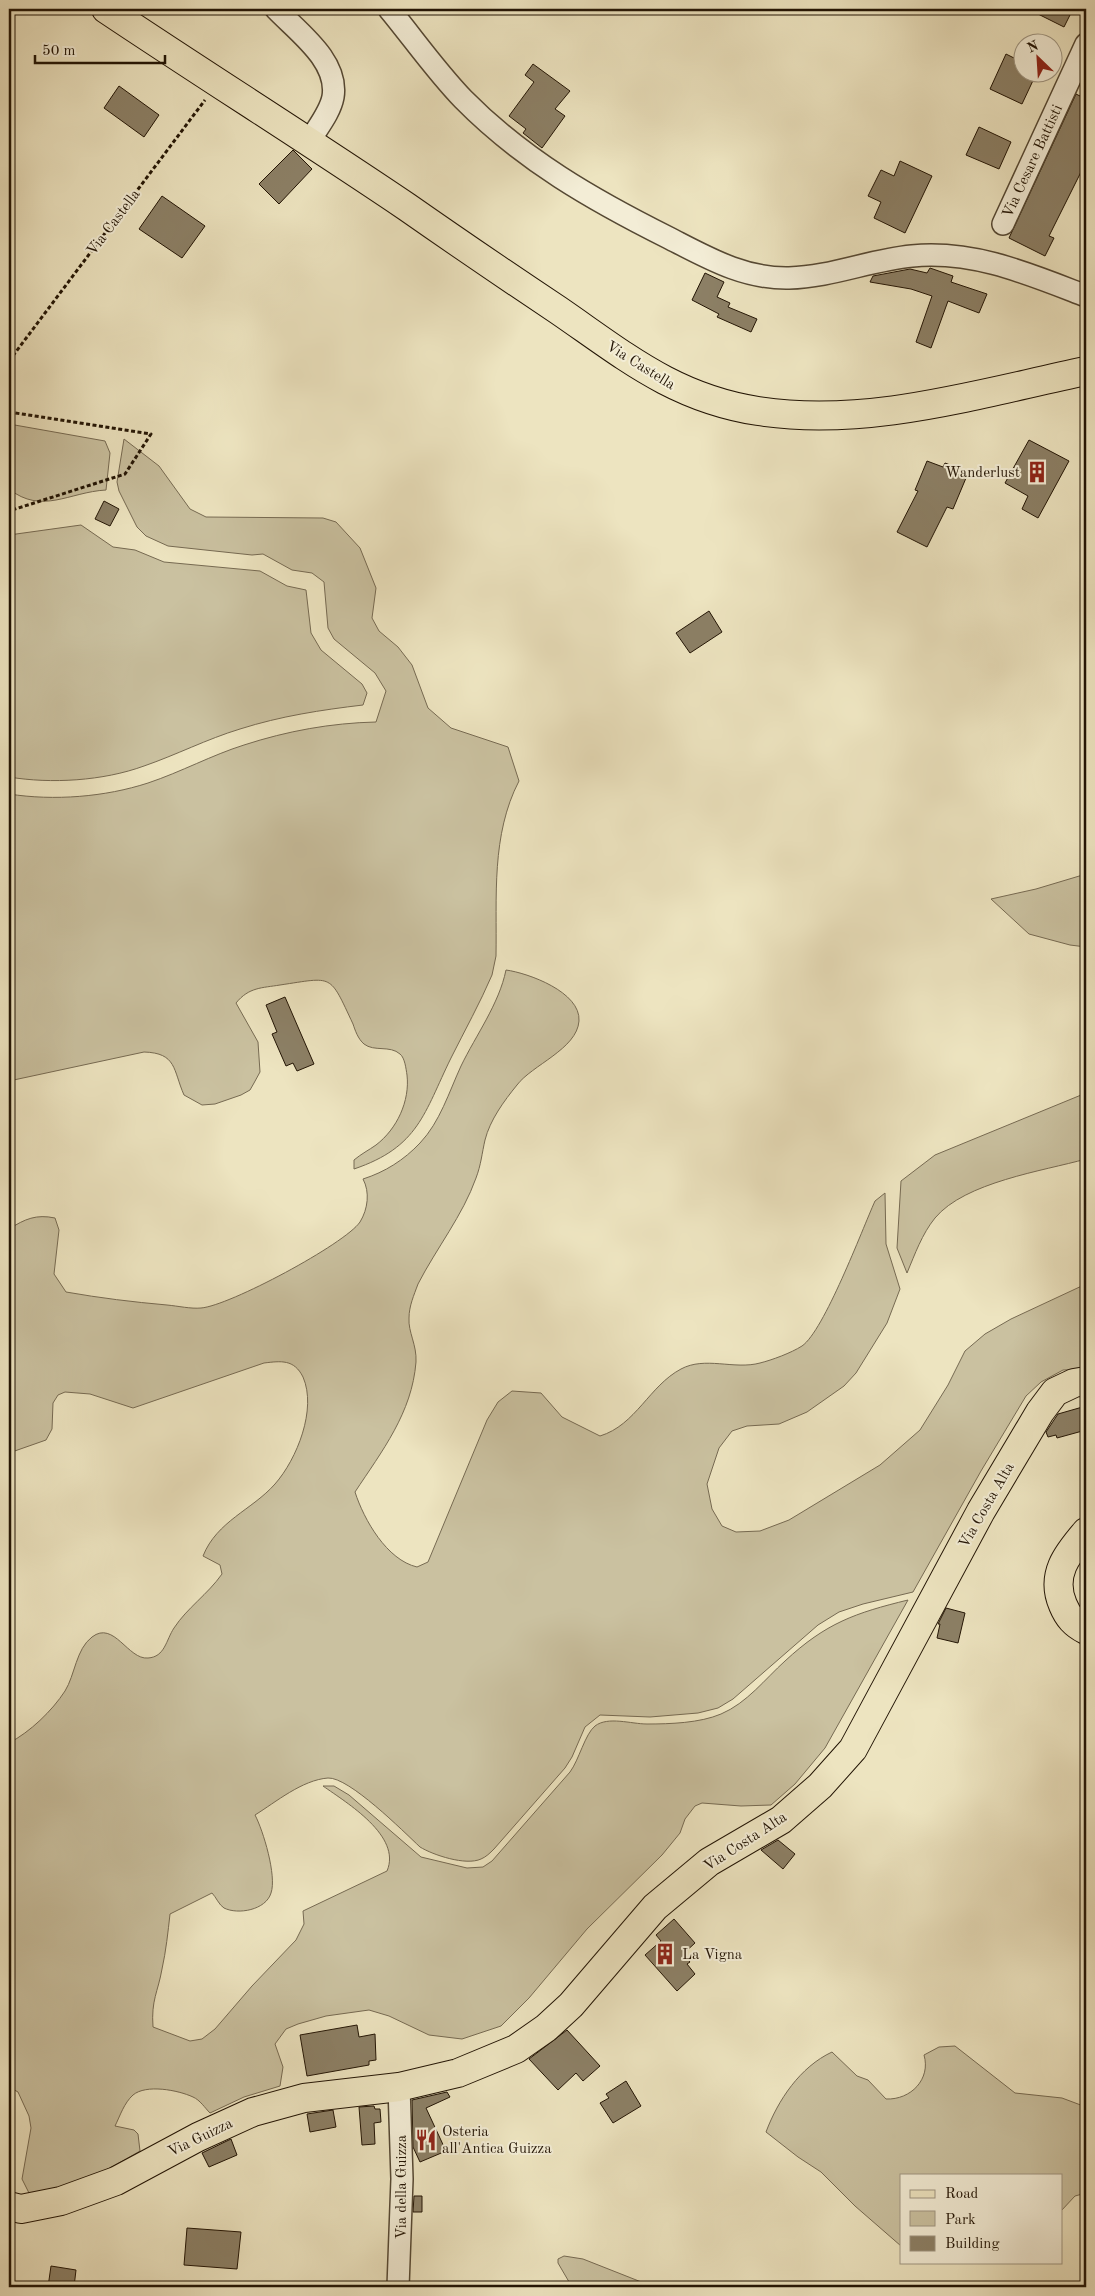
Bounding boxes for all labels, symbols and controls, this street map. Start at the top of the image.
scale bar [35,32,165,64]
north arrow [1012,32,1062,82]
text: N [1025,38,1041,56]
text: 50 m [42,44,76,59]
street label: Via Cesare Battisti [1001,103,1066,220]
street label: Via Castella [85,187,144,259]
street label: Via Castella [603,339,678,394]
building icon: Wanderlust [1024,459,1050,485]
place label: Wanderlust [945,466,1020,481]
street label: Via Costa Alta [957,1460,1018,1551]
street label: Via Costa Alta [702,1810,790,1875]
building icon: La Vigna [652,1941,678,1967]
place label: La Vigna [682,1948,743,1963]
street label: Via Guizza [166,2116,236,2160]
place label: Osteria all'Antica Guizza [442,2125,552,2157]
restaurant icon: Osteria all'Antica Guizza [413,2127,439,2153]
street label: Via della Guizza [395,2134,410,2239]
legend [900,2174,1062,2264]
text: Road [945,2187,979,2202]
text: Park [945,2213,976,2228]
text: Building [945,2237,1000,2252]

